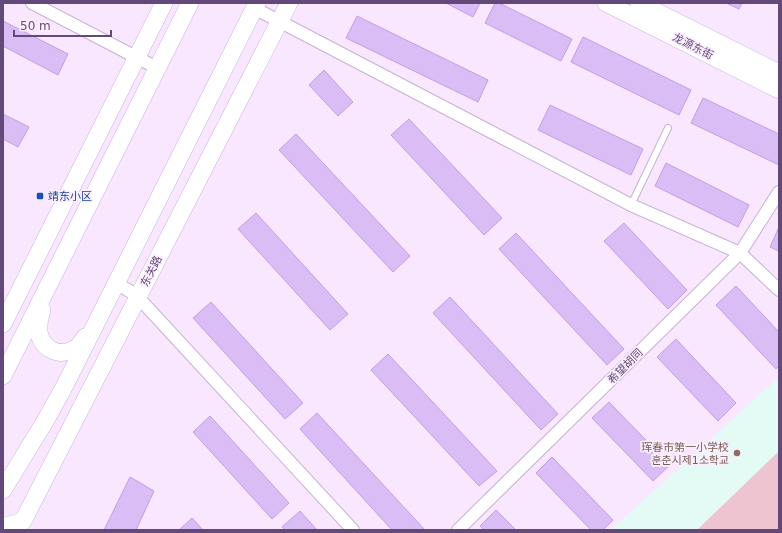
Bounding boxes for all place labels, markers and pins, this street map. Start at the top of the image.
place label: 靖东小区 [48,190,92,203]
marker: 靖东小区 [35,191,45,201]
place label: 珲春市第一小学校 훈춘시제1소학교 [641,441,729,467]
marker: 珲春市第一小学校 훈춘시제1소학교 [732,448,742,458]

